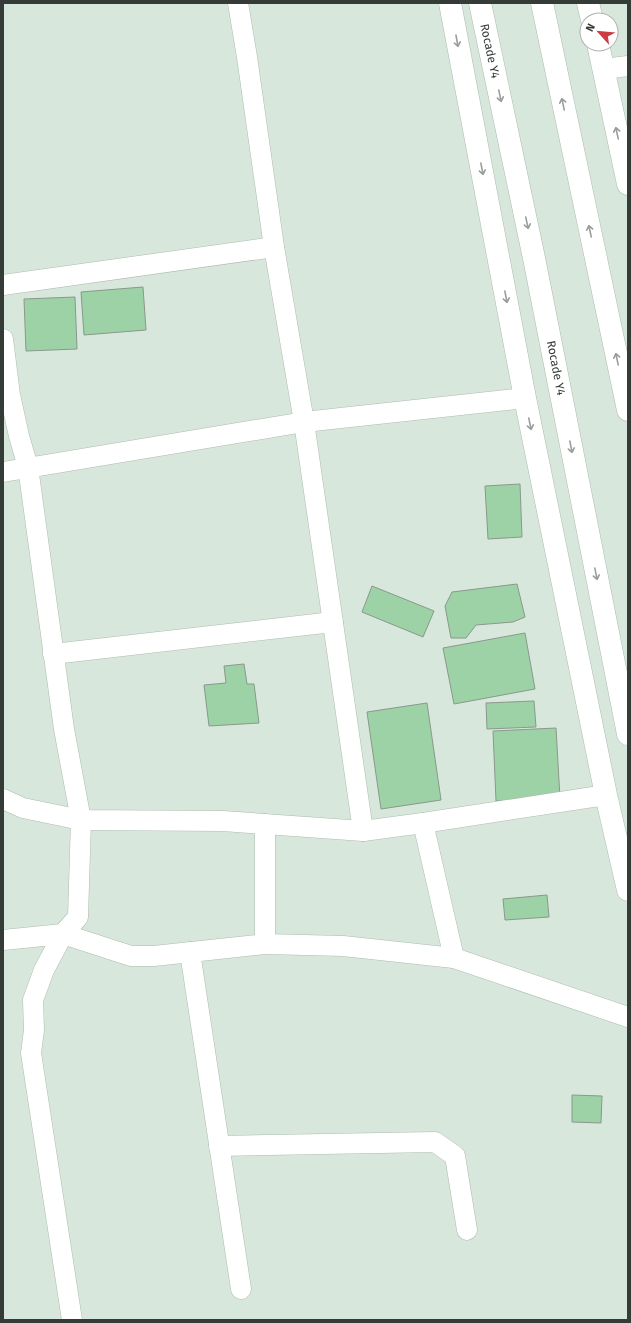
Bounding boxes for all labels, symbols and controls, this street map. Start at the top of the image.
north arrow [579,12,619,52]
text: N [583,21,598,34]
street label: Rocade Y4 [477,22,503,80]
one-way arrow [454,34,462,47]
one-way arrow [496,89,504,102]
one-way arrow [559,98,567,111]
one-way arrow [612,126,620,139]
one-way arrow [478,162,486,175]
one-way arrow [523,216,531,229]
one-way arrow [586,225,594,238]
one-way arrow [502,290,510,303]
street label: Rocade Y4 [544,339,568,397]
one-way arrow [613,352,621,365]
one-way arrow [527,418,535,431]
one-way arrow [568,440,576,453]
one-way arrow [593,567,601,580]

